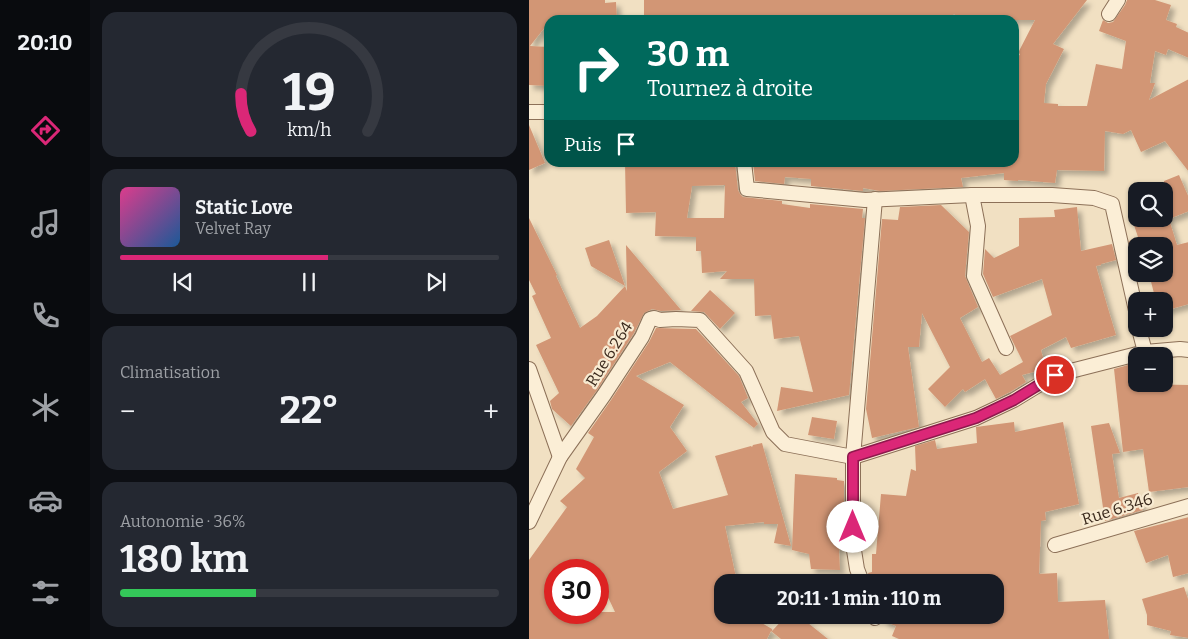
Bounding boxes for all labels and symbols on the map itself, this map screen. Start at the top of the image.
street label: Rue 6.264 [582,318,637,390]
pin [1034,354,1076,396]
street label: Rue 6.346 [1079,489,1155,529]
position arrow [826,500,878,552]
speed limit sign: 30 [544,559,609,624]

